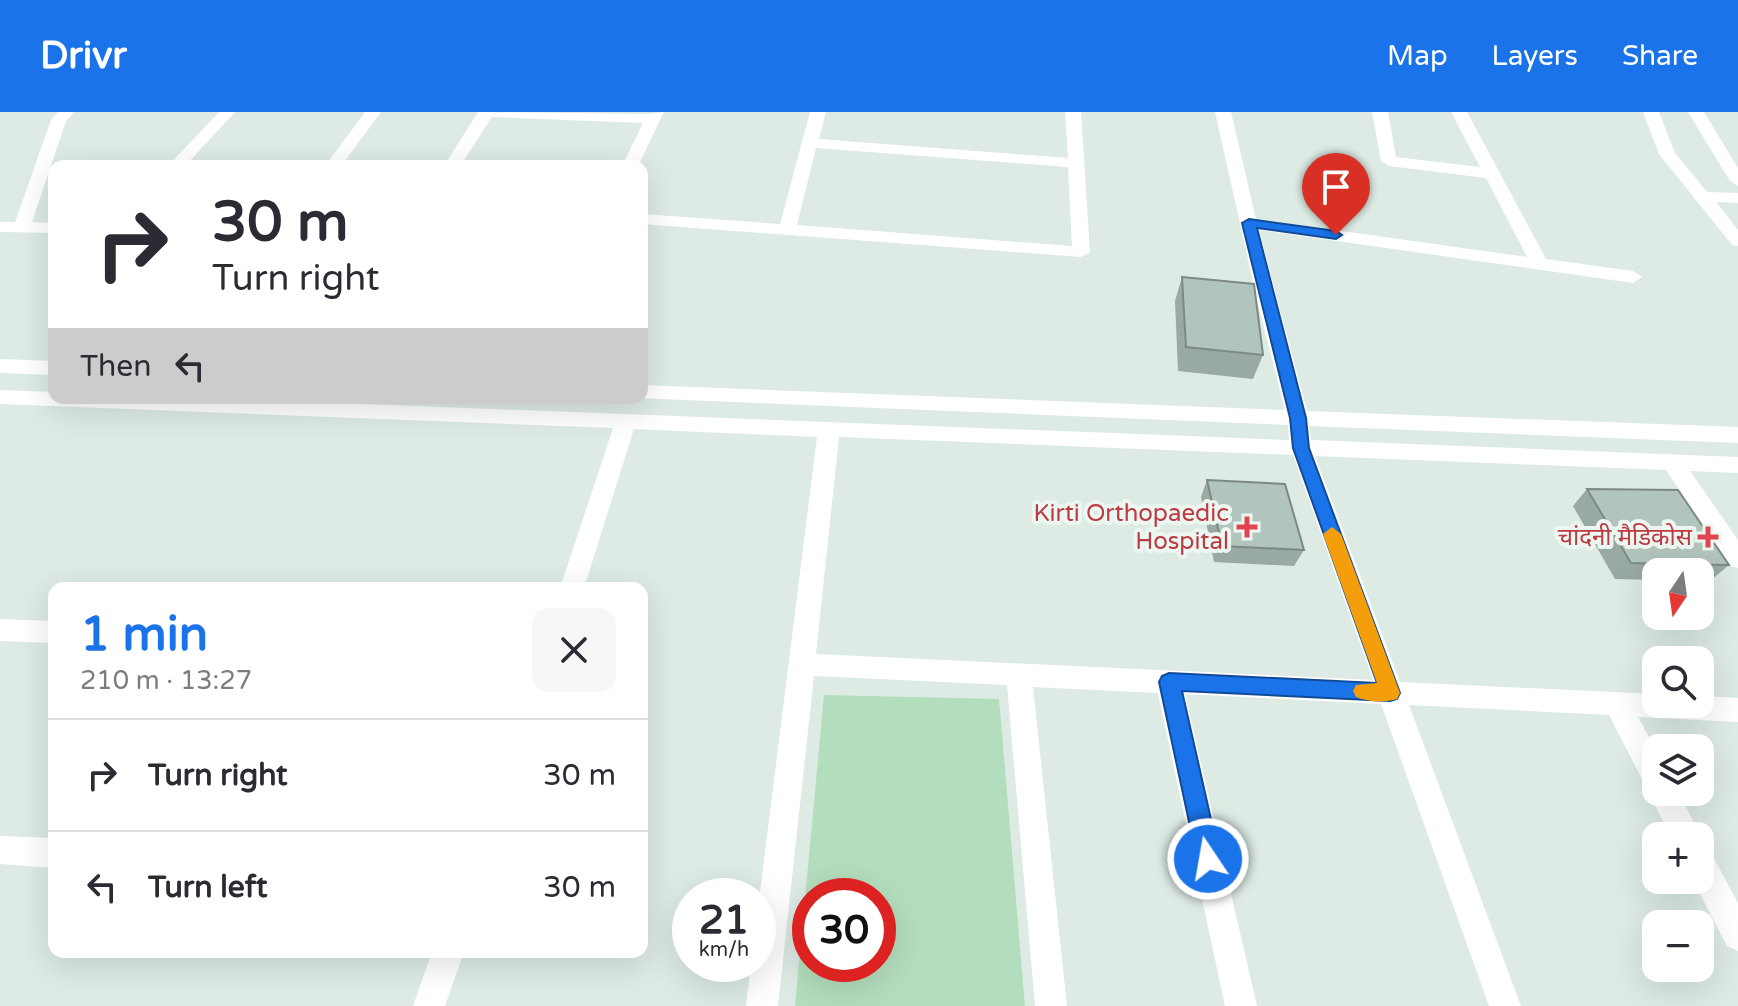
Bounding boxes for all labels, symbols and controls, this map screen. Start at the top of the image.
text: Drivr [40,33,127,79]
text: Map [1387,39,1448,73]
text: Layers [1492,39,1578,73]
text: Share [1622,39,1698,73]
pin [1302,153,1370,235]
icon: arrive [1314,165,1358,209]
text: 30 m [212,189,348,256]
icon: right [80,192,184,296]
text: Turn right [212,257,379,300]
icon: left [168,344,212,388]
text: Then [80,348,152,385]
place label: Kirti Orthopaedic Hospital [1033,499,1229,556]
marker: Kirti Orthopaedic Hospital [1236,516,1258,538]
place label: चांदनी मैडिकोस [1558,523,1693,552]
marker: चांदनी मैडिकोस [1699,528,1717,546]
north arrow [1642,558,1714,630]
map controls [1642,558,1714,982]
text: 1 min [80,606,208,664]
button: close [532,608,616,692]
button: search [1642,646,1714,718]
text: 210 m · 13:27 [80,665,252,696]
button: layers [1642,734,1714,806]
icon: right [80,753,124,797]
text: Turn right [148,757,288,794]
text: 30 m [543,757,616,794]
position arrow [1166,817,1250,901]
button: + [1642,822,1714,894]
icon: left [80,865,124,909]
text: Turn left [148,869,267,906]
text: 30 m [543,869,616,906]
speed limit sign: 30 [792,878,896,982]
text: 21 [699,896,749,944]
button: − [1642,910,1714,982]
text: km/h [699,938,749,962]

